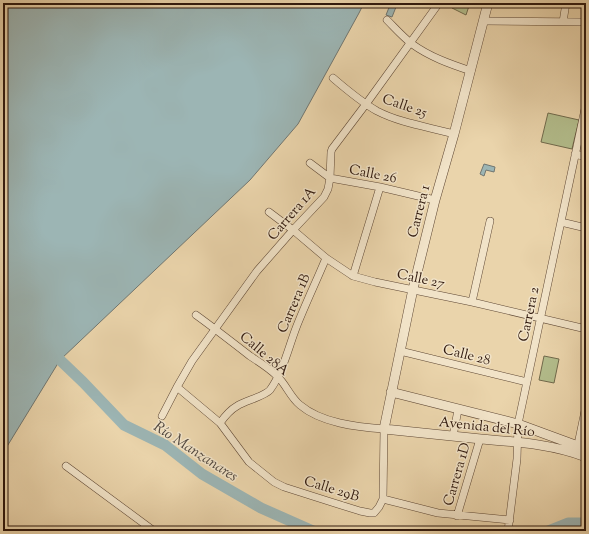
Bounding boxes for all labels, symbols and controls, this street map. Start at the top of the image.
street label: Calle 25 [379,90,430,124]
street label: Calle 26 [347,161,398,189]
street label: Carrera 1A [264,183,322,245]
street label: Carrera 1 [404,183,436,240]
street label: Calle 27 [395,265,446,295]
street label: Carrera 1B [273,271,316,337]
street label: Carrera 2 [514,285,546,344]
street label: Calle 28A [234,328,293,382]
street label: Calle 28 [441,340,492,371]
street label: Avenida del Río [438,413,536,443]
water label: Río Manzanares [149,417,242,487]
street label: Carrera 1D [439,441,476,509]
street label: Calle 29B [301,472,362,508]

